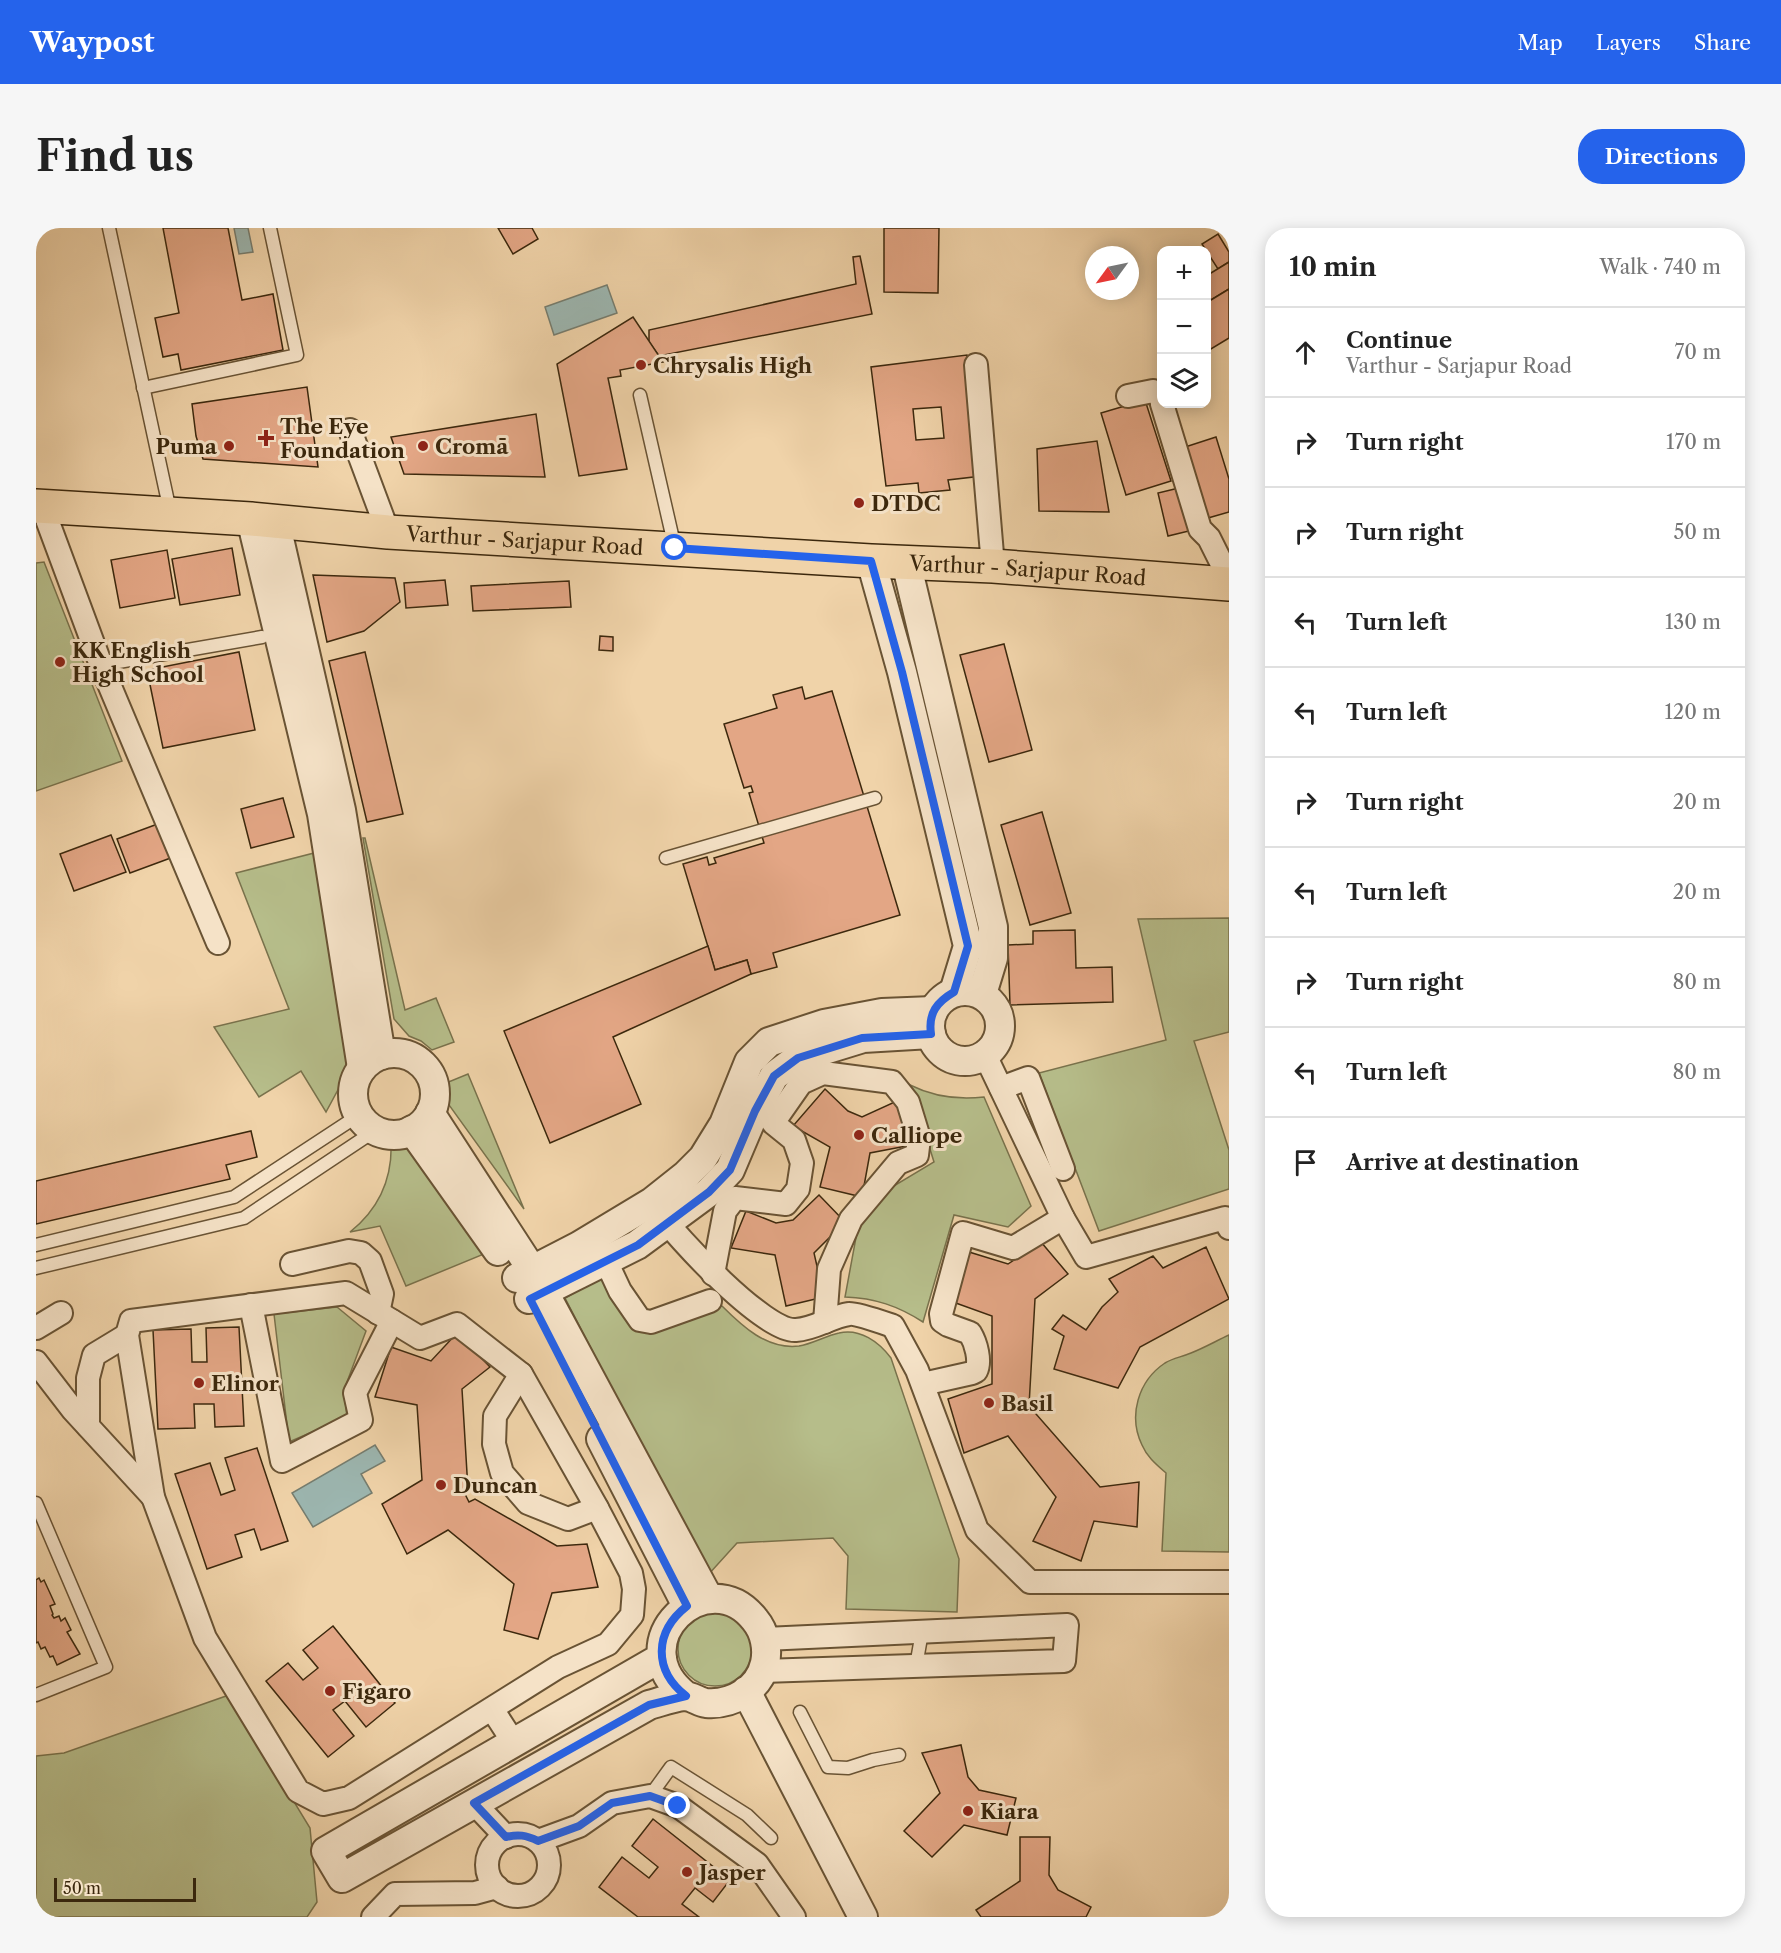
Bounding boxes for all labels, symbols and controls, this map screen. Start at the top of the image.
text: Waypost [30,25,154,59]
text: Map [1518,30,1563,55]
text: Layers [1596,30,1661,55]
text: Share [1694,30,1751,55]
button: Directions [1578,129,1745,184]
text: Find us [36,130,194,182]
north arrow [1085,246,1139,300]
map controls [1157,246,1211,408]
button: + [1157,246,1211,300]
text: 10 min [1289,251,1377,283]
text: Walk · 740 m [1600,255,1721,279]
button: − [1157,300,1211,354]
text: Continue [1346,327,1452,354]
icon: ahead [1289,336,1322,369]
text: 70 m [1675,340,1721,364]
place label: Chrysalis High [653,353,813,378]
button: layers [1157,354,1211,408]
text: Varthur - Sarjapur Road [1346,354,1572,378]
marker: Chrysalis High [634,358,648,372]
place label: The Eye Foundation [280,414,406,463]
icon: right [1289,426,1322,459]
marker: The Eye Foundation [257,429,275,447]
text: Turn right [1346,429,1464,456]
text: 170 m [1666,430,1721,454]
place label: Puma [156,434,218,459]
place label: Cromā [435,434,509,459]
marker: Puma [222,439,236,453]
marker: Cromā [416,439,430,453]
place label: DTDC [871,491,941,516]
marker: DTDC [852,496,866,510]
icon: right [1289,516,1322,549]
text: Turn right [1346,519,1464,546]
text: 50 m [1674,520,1721,544]
street label: Varthur - Sarjapur Road [405,521,644,560]
route start [661,534,687,560]
street label: Varthur - Sarjapur Road [908,550,1147,590]
icon: left [1289,606,1322,639]
text: Turn left [1346,609,1447,636]
text: 130 m [1665,610,1721,634]
place label: KK English High School [72,638,204,687]
marker: KK English High School [53,655,67,669]
icon: left [1289,696,1322,729]
text: Turn left [1346,699,1447,726]
text: 120 m [1664,700,1721,724]
icon: right [1289,786,1322,819]
text: Turn right [1346,789,1464,816]
text: 20 m [1673,790,1721,814]
icon: left [1289,876,1322,909]
text: Turn left [1346,879,1447,906]
text: 20 m [1673,880,1721,904]
icon: right [1289,966,1322,999]
text: Turn right [1346,969,1464,996]
text: 80 m [1673,970,1721,994]
icon: left [1289,1056,1322,1089]
text: Turn left [1346,1059,1447,1086]
text: 80 m [1673,1060,1721,1084]
place label: Calliope [871,1123,962,1148]
marker: Calliope [852,1128,866,1142]
icon: arrive [1289,1146,1322,1179]
text: Arrive at destination [1346,1149,1579,1176]
place label: Elinor [211,1371,280,1396]
marker: Elinor [192,1376,206,1390]
place label: Basil [1001,1391,1053,1416]
marker: Basil [982,1396,996,1410]
place label: Duncan [453,1473,538,1498]
marker: Duncan [434,1478,448,1492]
place label: Figaro [342,1679,411,1704]
marker: Figaro [323,1684,337,1698]
route end [664,1792,690,1818]
place label: Kiara [980,1799,1039,1824]
marker: Kiara [961,1804,975,1818]
place label: Jasper [695,1860,767,1885]
marker: Jasper [680,1865,694,1879]
scale bar [54,1875,196,1902]
text: 50 m [63,1878,101,1898]

